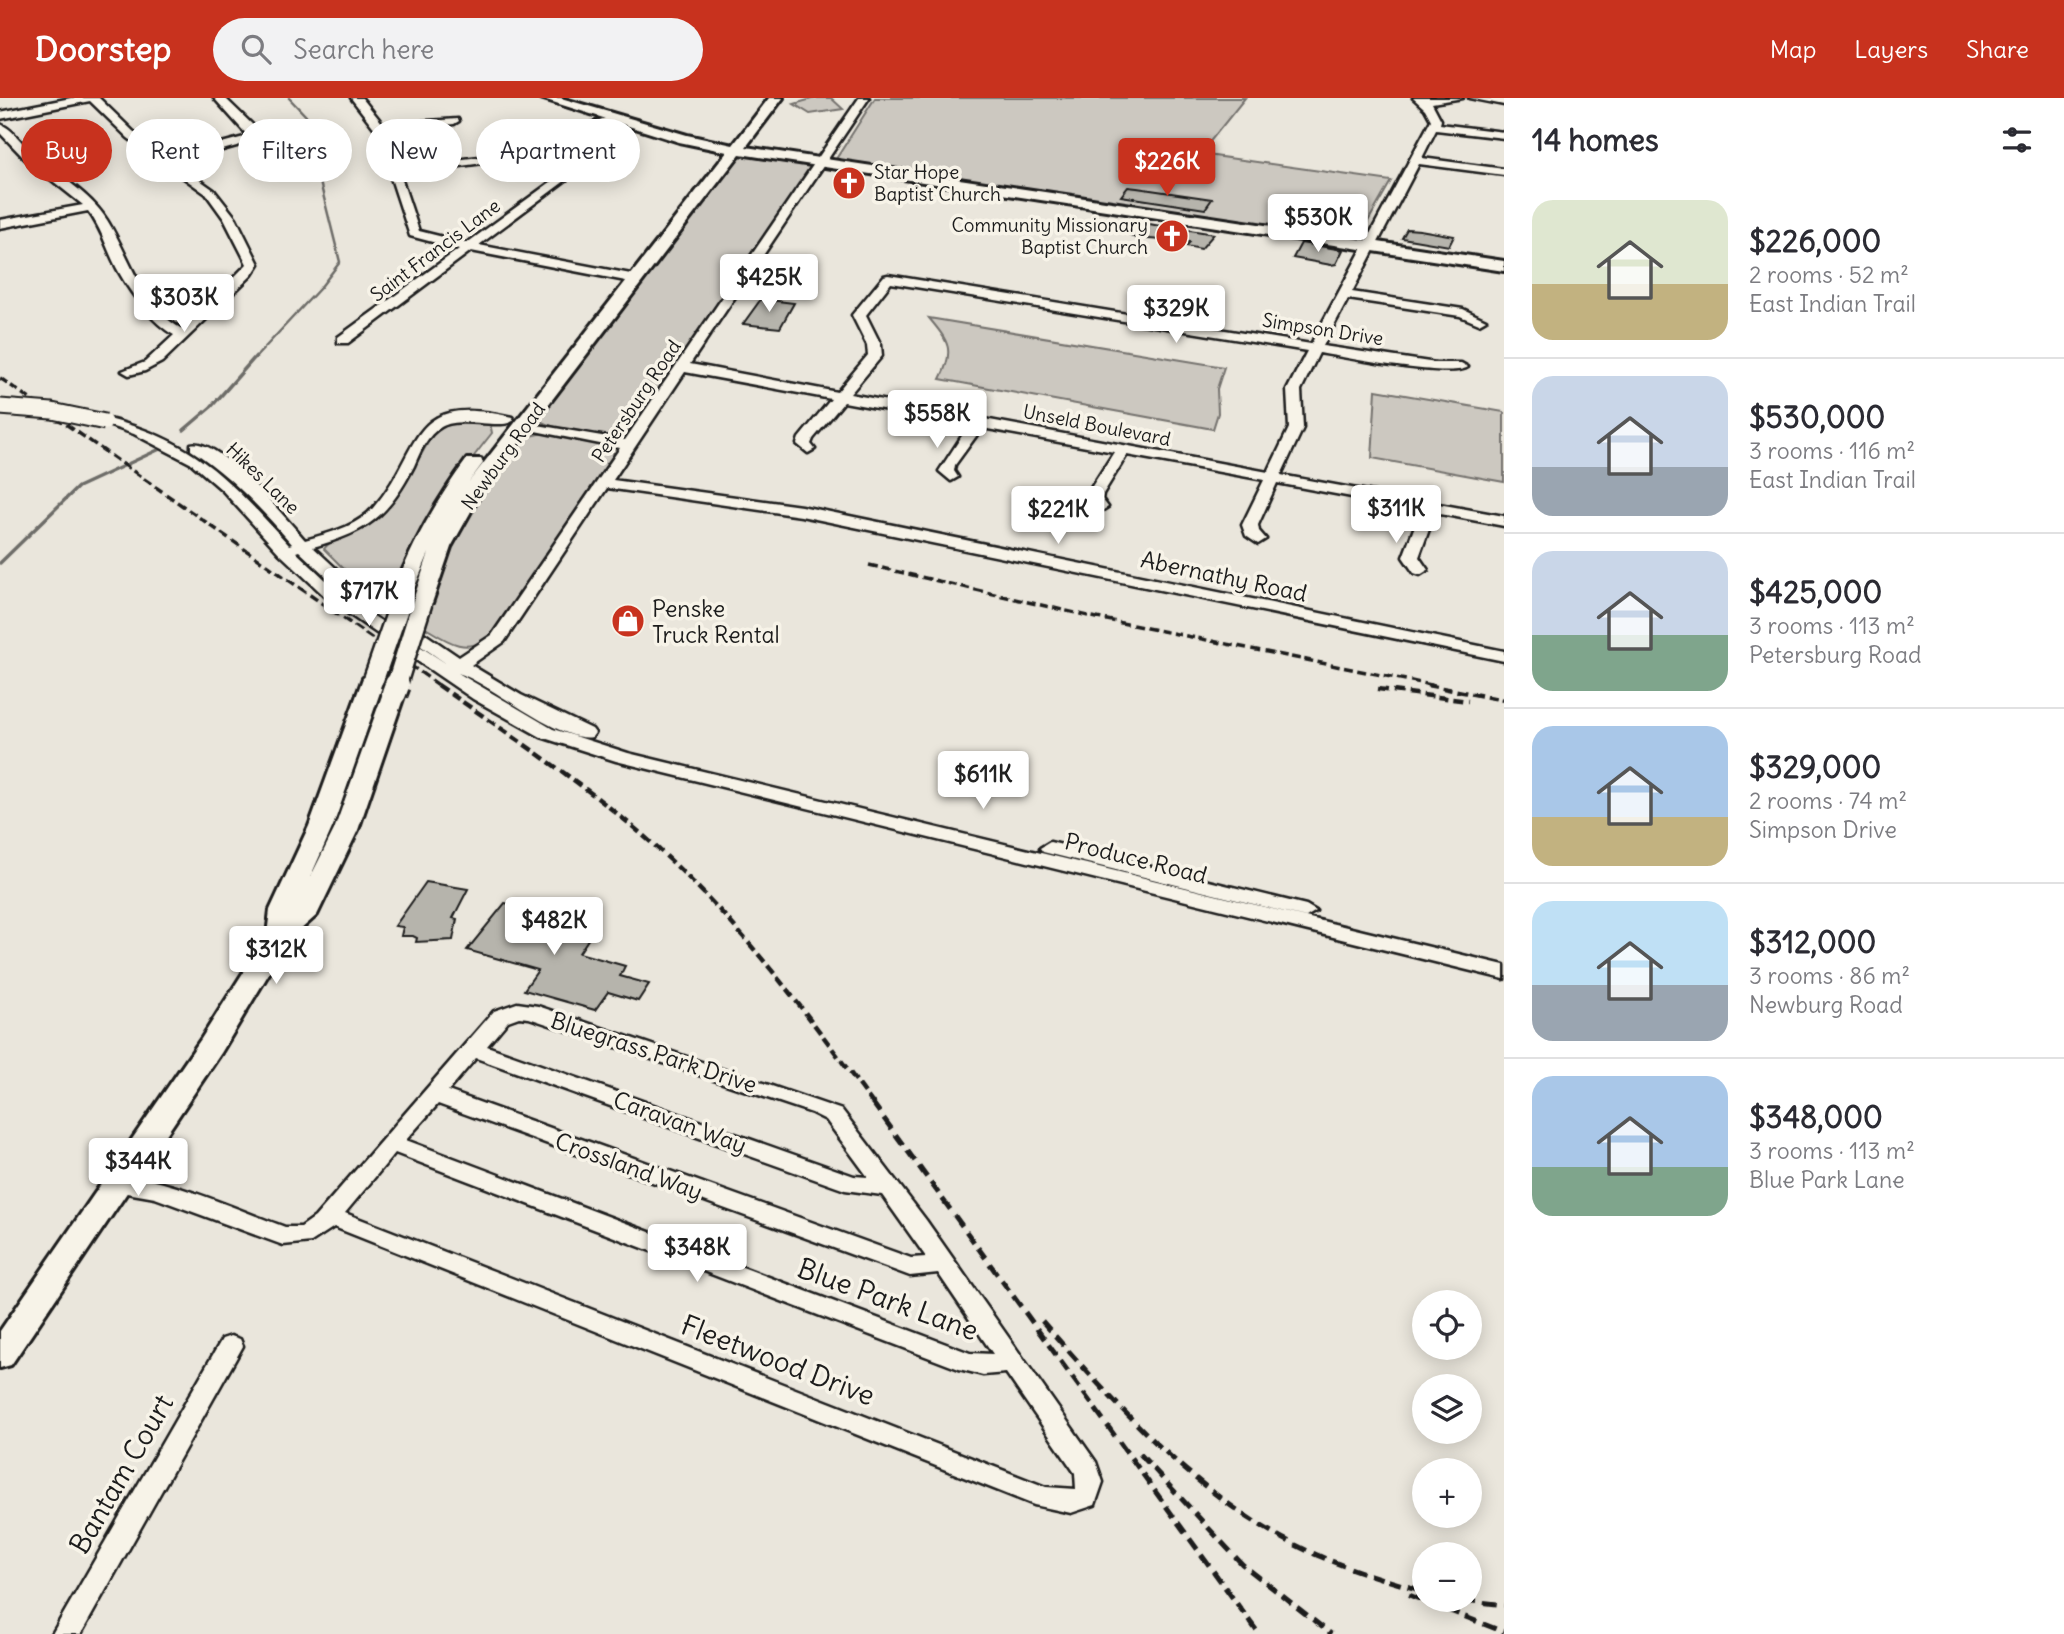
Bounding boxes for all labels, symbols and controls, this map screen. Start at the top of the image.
search box [213,18,703,81]
text: Doorstep [35,28,171,70]
icon: search [237,30,275,68]
text: Search here [293,33,434,66]
text: Map [1770,34,1816,64]
text: Layers [1854,34,1928,64]
text: Share [1966,34,2029,64]
chip: Buy [21,119,112,182]
chip: Rent [126,119,224,182]
chip: Filters [238,119,352,182]
chip: New [366,119,462,182]
chip: Apartment [476,119,640,182]
text: 14 homes [1532,121,1659,159]
icon: filters [1998,121,2036,159]
pin: $226K [1118,139,1216,198]
text: $226K [1134,146,1200,175]
place label: Star Hope Baptist Church [874,160,1001,206]
church icon: Star Hope Baptist Church [830,164,868,202]
street label: Saint Francis Lane [365,193,505,307]
pin: $530K [1269,194,1367,254]
text: $530K [1284,202,1352,231]
place label: Community Missionary Baptist Church [952,213,1148,259]
church icon: Community Missionary Baptist Church [1153,217,1191,255]
text: $226,000 [1749,222,1881,260]
icon: home [1588,228,1672,312]
pin: $425K [720,254,818,314]
text: 2 rooms · 52 m² [1749,260,1909,289]
text: $425K [736,262,802,291]
pin: $303K [135,274,233,334]
text: $303K [150,282,218,311]
pin: $329K [1127,286,1225,345]
text: East Indian Trail [1749,289,1916,318]
text: $329K [1143,293,1209,322]
street label: Simpson Drive [1261,308,1385,350]
street label: Petersburg Road [586,335,686,467]
pin: $558K [888,390,986,450]
street label: Newburg Road [456,398,550,514]
text: $558K [904,398,970,427]
text: $530,000 [1749,398,1885,436]
street label: Unseld Boulevard [1021,399,1173,451]
icon: home [1588,404,1672,488]
text: 3 rooms · 116 m² [1749,436,1915,465]
street label: Hikes Lane [221,437,305,519]
text: East Indian Trail [1749,465,1916,494]
pin: $221K [1009,486,1107,546]
pin: $311K [1347,486,1445,545]
text: $311K [1367,493,1425,522]
text: $221K [1027,494,1089,523]
street label: Abernathy Road [1138,544,1310,608]
pin: $717K [320,568,418,628]
text: $425,000 [1749,573,1882,611]
text: $717K [340,576,398,605]
icon: home [1588,579,1672,663]
place label: Penske Truck Rental [652,594,780,649]
shop icon: Penske Truck Rental [609,602,647,640]
text: 3 rooms · 113 m² [1749,611,1915,640]
text: Petersburg Road [1749,640,1922,669]
text: $329,000 [1749,748,1881,786]
pin: $611K [934,752,1032,811]
icon: home [1588,754,1672,838]
text: $611K [954,759,1012,788]
text: 2 rooms · 74 m² [1749,786,1907,815]
text: Simpson Drive [1749,815,1897,844]
street label: Produce Road [1062,826,1210,890]
pin: $482K [505,898,603,957]
text: $482K [521,905,587,934]
text: $312,000 [1749,923,1876,961]
pin: $312K [227,926,325,986]
icon: home [1588,929,1672,1013]
text: $312K [245,934,307,963]
text: 3 rooms · 86 m² [1749,961,1910,990]
text: Newburg Road [1749,990,1903,1019]
street label: Bluegrass Park Drive [547,1005,761,1099]
street label: Caravan Way [609,1085,751,1159]
text: $348,000 [1749,1098,1883,1136]
icon: home [1588,1104,1672,1188]
street label: Crossland Way [551,1126,707,1206]
text: 3 rooms · 113 m² [1749,1136,1915,1165]
pin: $344K [89,1138,187,1198]
text: $344K [105,1146,171,1175]
text: Blue Park Lane [1749,1165,1905,1194]
pin: $348K [648,1224,746,1284]
text: $348K [664,1232,730,1261]
street label: Blue Park Lane [793,1250,983,1348]
map controls [1412,1290,1482,1612]
button: locate [1412,1290,1482,1360]
street label: Fleetwood Drive [676,1307,880,1413]
button: layers [1412,1374,1482,1444]
street label: Bantam Court [61,1388,181,1560]
button: + [1412,1458,1482,1528]
button: − [1412,1542,1482,1612]

